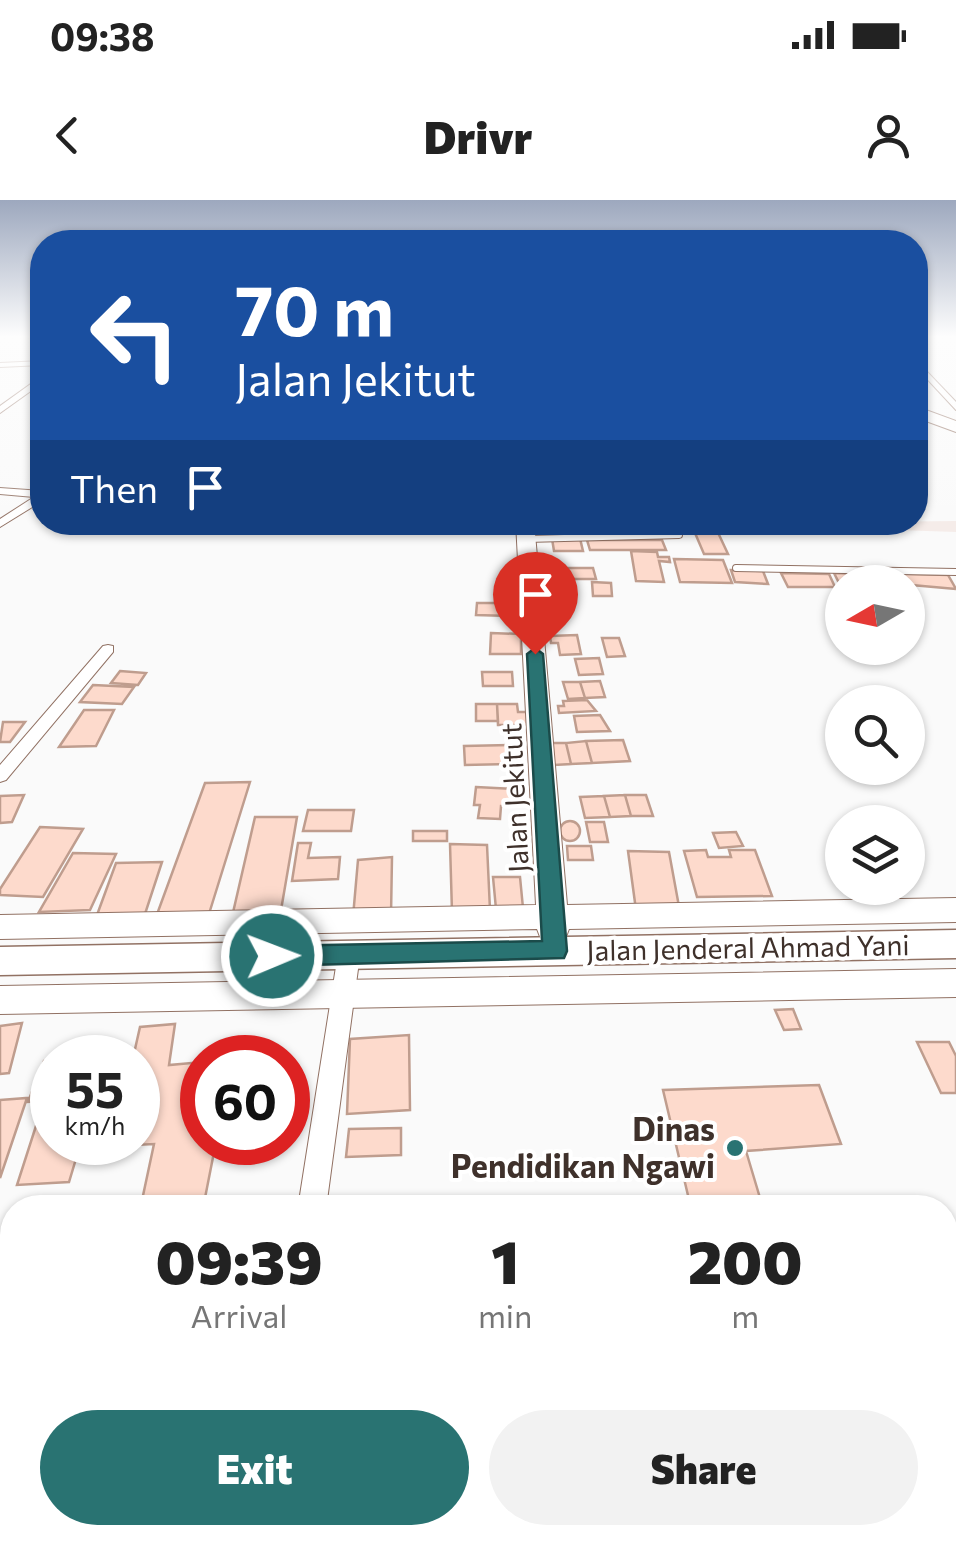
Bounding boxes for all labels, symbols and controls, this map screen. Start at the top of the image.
text: 09:38 [50,12,154,59]
icon: back [40,108,95,163]
text: Drivr [424,108,533,163]
icon: person [861,108,916,163]
text: 70 m [235,265,394,350]
icon: left [70,270,200,400]
text: Jalan Jekitut [235,350,476,405]
icon: arrive [178,460,233,515]
text: Then [70,464,158,511]
pin [493,552,578,655]
north arrow [825,565,925,665]
map controls [825,565,925,905]
icon: arrive [508,567,563,622]
button: search [825,685,925,785]
street label: Jalan Jekitut [493,722,535,874]
button: layers [825,805,925,905]
position arrow [220,904,324,1008]
street label: Jalan Jenderal Ahmad Yani [586,927,910,967]
speed limit sign: 60 [180,1035,310,1165]
text: 55 [66,1057,124,1118]
place label: Dinas Pendidikan Ngawi [451,1108,715,1185]
text: km/h [65,1110,125,1140]
marker: Dinas Pendidikan Ngawi [724,1137,746,1159]
text: 09:39 [155,1223,323,1296]
text: 1 [491,1223,519,1296]
text: 200 [688,1223,803,1296]
text: Arrival [191,1295,287,1335]
text: min [478,1295,532,1335]
text: m [731,1295,759,1335]
button: Exit [40,1410,469,1525]
button: Share [489,1410,918,1525]

